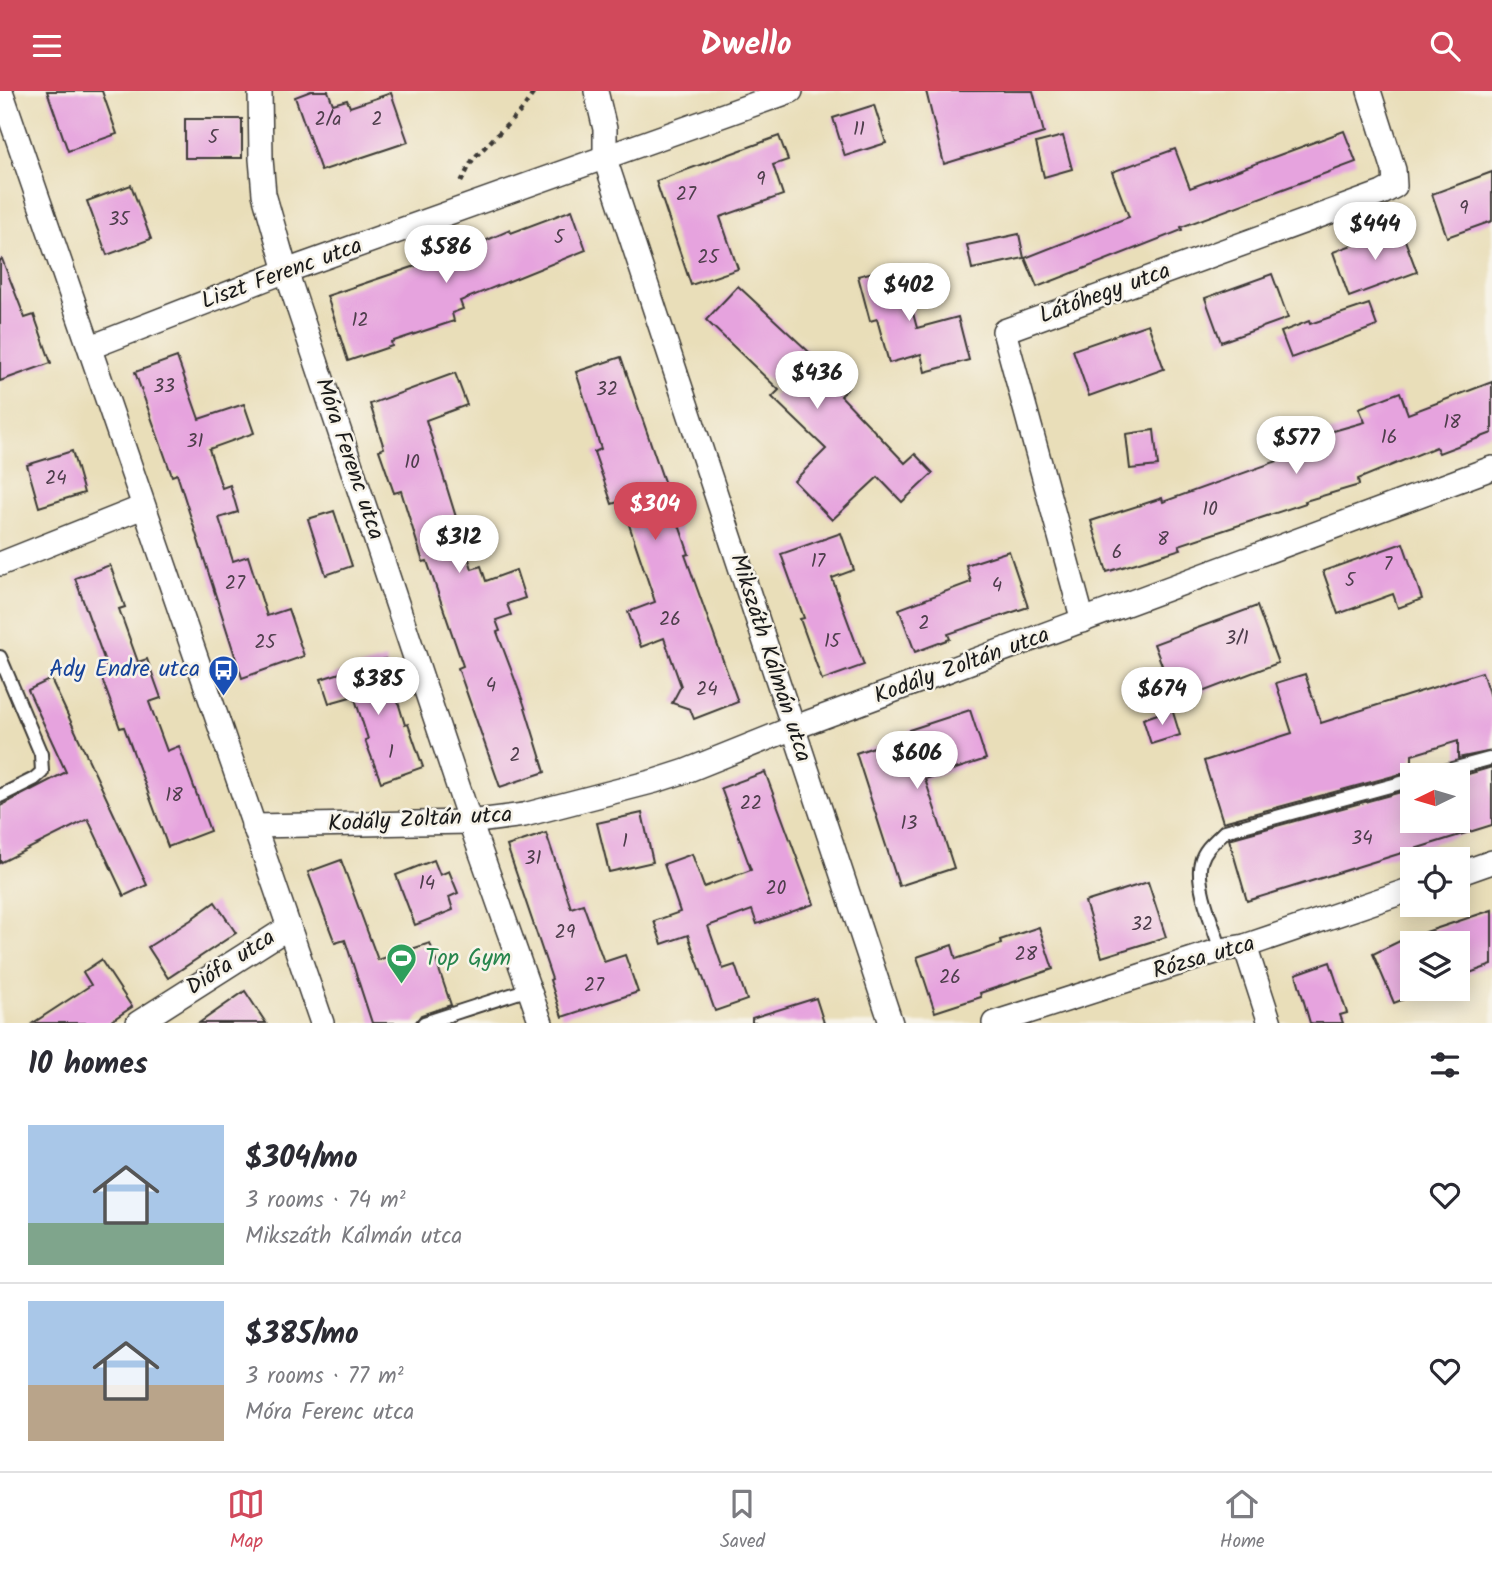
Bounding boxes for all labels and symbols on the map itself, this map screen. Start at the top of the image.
house number: 2/a [315,105,341,135]
house number: 2 [371,105,383,135]
house number: 11 [853,115,865,145]
house number: 5 [208,123,220,153]
house number: 9 [756,165,766,195]
house number: 27 [676,180,697,210]
house number: 9 [1459,194,1469,224]
pin: $444 [1334,202,1416,262]
house number: 35 [108,205,131,235]
house number: 5 [554,223,566,253]
pin: $586 [405,225,487,285]
street label: Liszt Ferenc utca [196,228,368,320]
house number: 25 [697,243,720,273]
street label: Látóhegy utca [1034,254,1176,334]
pin: $402 [868,264,950,323]
house number: 12 [351,306,369,336]
pin: $436 [776,351,858,411]
house number: 33 [153,372,175,402]
street label: Móra Ferenc utca [304,373,394,545]
house number: 32 [596,375,618,405]
house number: 18 [1443,408,1461,438]
pin: $577 [1255,417,1337,476]
house number: 16 [1381,423,1397,453]
house number: 31 [187,427,203,457]
house number: 10 [404,448,420,478]
house number: 24 [45,464,67,494]
pin: $304 [614,483,696,542]
house number: 10 [1202,495,1218,525]
pin: $312 [418,515,500,575]
house number: 8 [1157,525,1169,555]
house number: 6 [1112,538,1122,568]
house number: 17 [811,547,827,577]
street label: Mikszáth Kálmán utca [719,549,821,767]
house number: 7 [1384,550,1394,580]
house number: 5 [1345,566,1357,596]
house number: 27 [225,569,246,599]
house number: 4 [992,571,1002,601]
house number: 26 [659,605,681,635]
house number: 2 [918,609,930,639]
street label: Kodály Zoltán utca [869,618,1055,714]
house number: 3/1 [1225,624,1249,654]
house number: 15 [824,627,842,657]
house number: 25 [254,628,277,658]
place label: Ady Endre utca [49,652,200,688]
bus stop icon: Ady Endre utca [206,653,240,697]
pin: $385 [337,657,419,717]
pin: $674 [1121,667,1203,727]
house number: 4 [486,671,496,701]
house number: 24 [696,675,718,705]
pin: $606 [876,731,958,791]
house number: 1 [388,738,394,768]
house number: 2 [509,741,521,771]
north arrow [1400,763,1470,833]
house number: 18 [165,781,183,811]
house number: 22 [740,789,762,819]
street label: Kodály Zoltán utca [327,797,513,843]
house number: 13 [901,809,918,839]
house number: 34 [1351,824,1373,854]
house number: 1 [622,827,628,857]
house number: 31 [525,844,541,874]
house number: 14 [419,869,435,899]
house number: 20 [766,874,786,904]
house number: 32 [1131,910,1153,940]
house number: 29 [555,918,575,948]
street label: Diófa utca [179,921,283,1005]
street label: Rózsa utca [1149,926,1259,990]
house number: 28 [1015,940,1038,970]
place label: Top Gym [425,941,511,977]
sports icon: Top Gym [385,942,419,986]
house number: 26 [939,963,961,993]
house number: 27 [584,971,605,1001]

